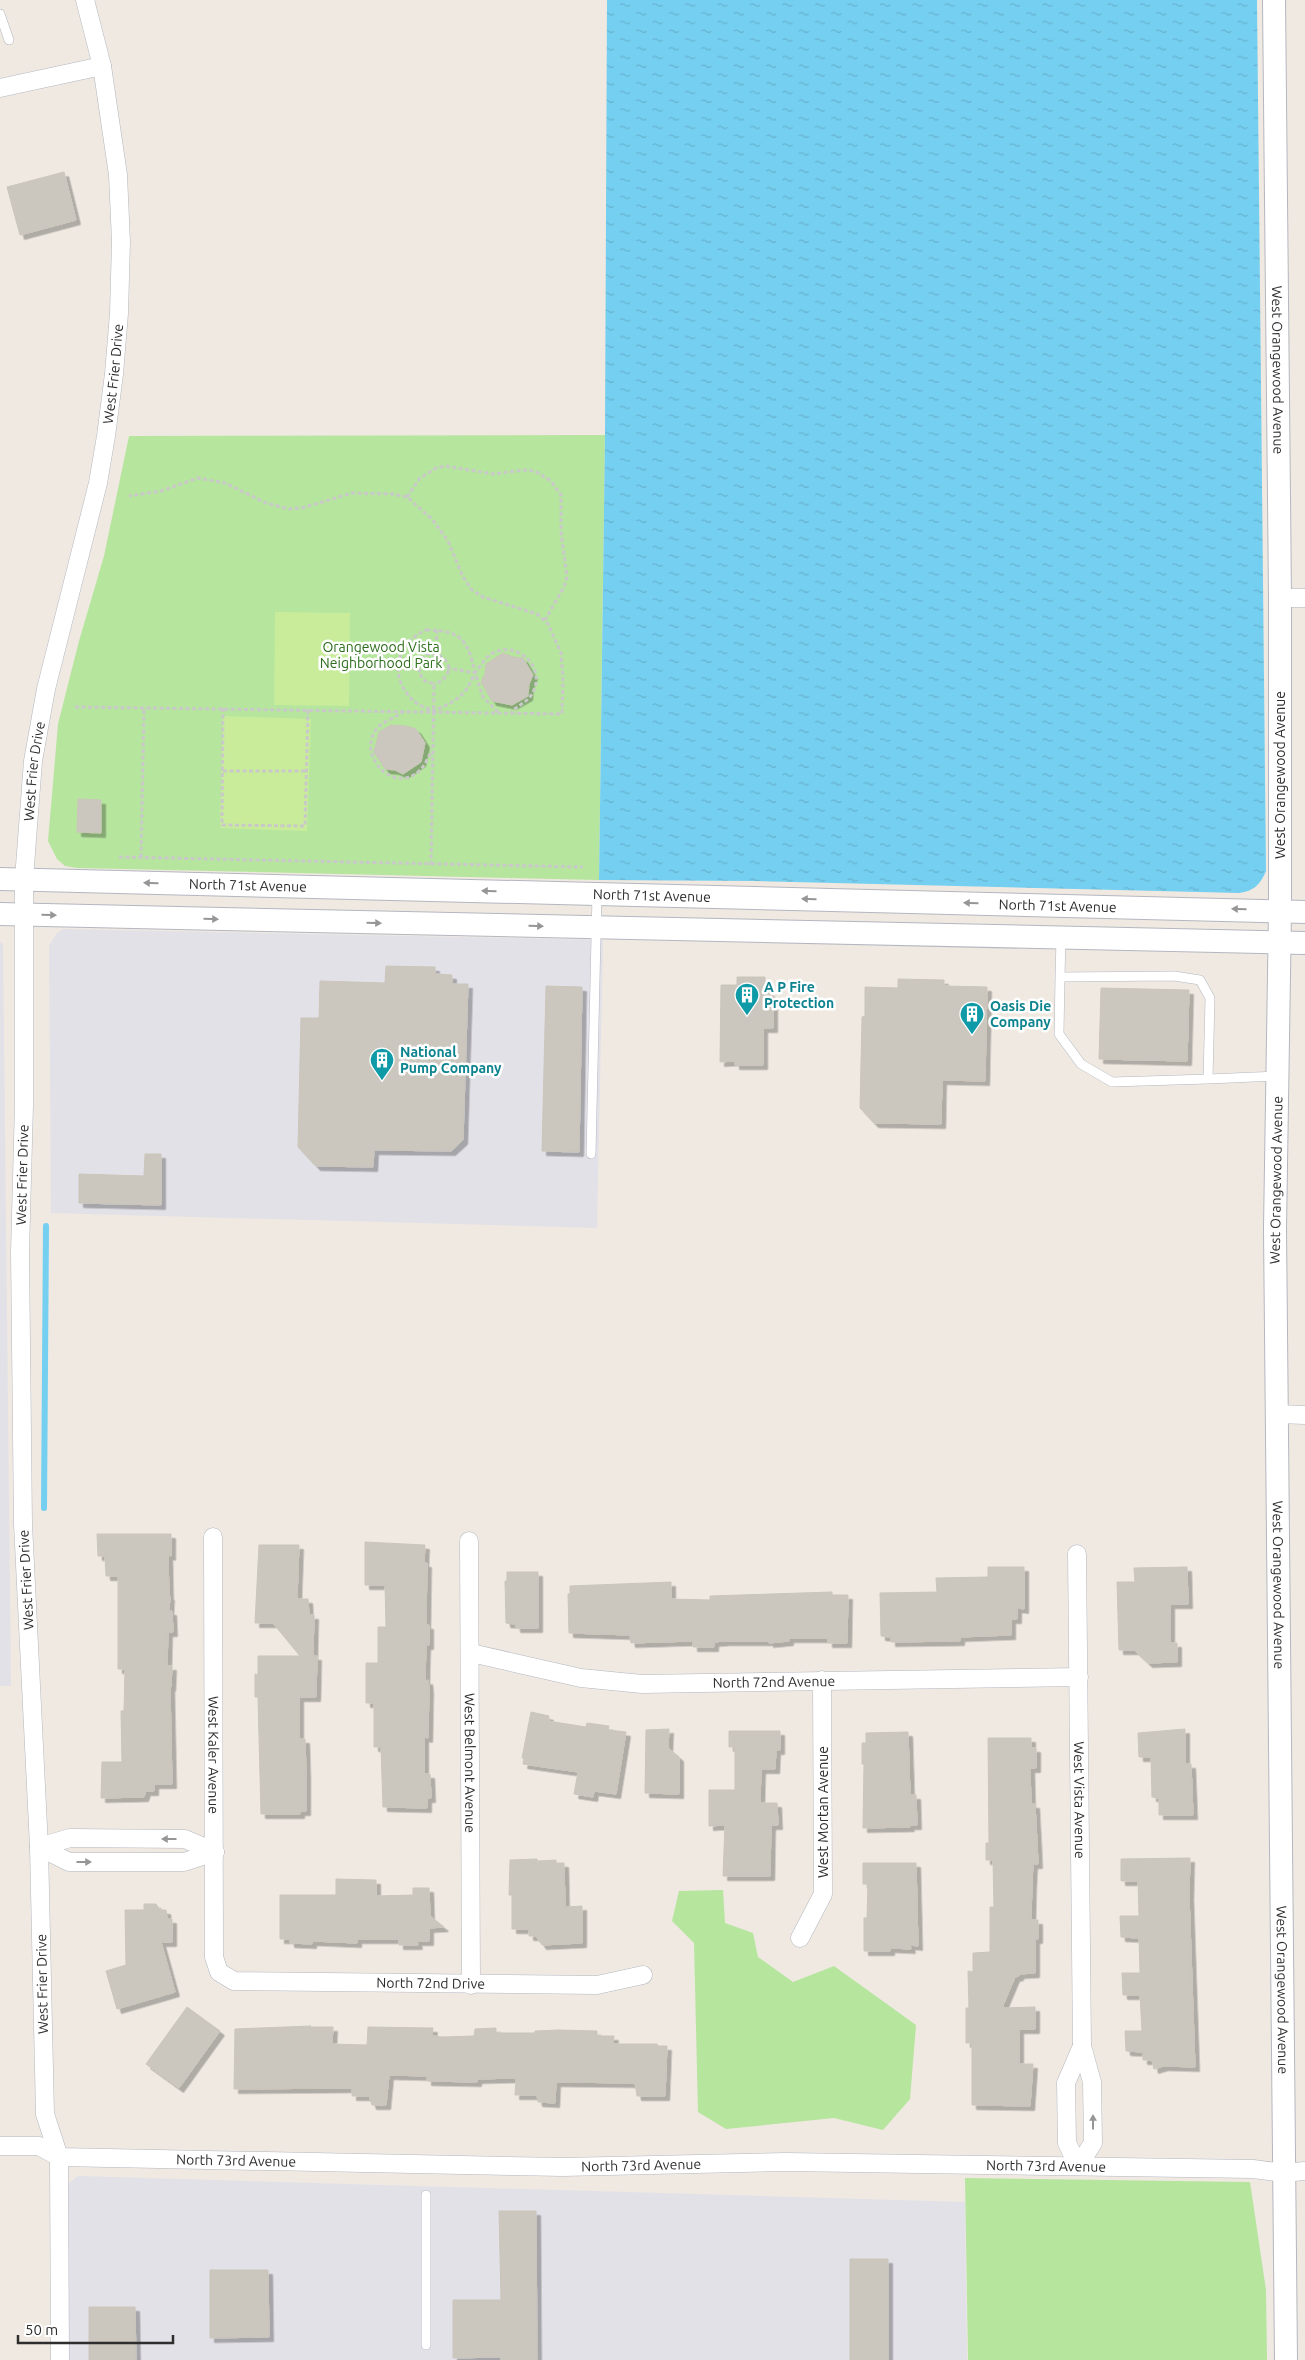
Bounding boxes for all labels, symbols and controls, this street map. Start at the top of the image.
street label: West Orangewood Avenue [1269,286,1287,454]
street label: West Frier Drive [100,323,126,425]
park label: Orangewood Vista Neighborhood Park [320,639,442,671]
street label: West Orangewood Avenue [1272,691,1288,859]
street label: West Frier Drive [20,720,48,822]
street label: North 71st Avenue [189,876,307,895]
one-way arrow [142,878,158,886]
street label: North 71st Avenue [593,886,711,905]
one-way arrow [481,887,497,895]
one-way arrow [801,894,817,902]
street label: North 71st Avenue [998,896,1117,915]
one-way arrow [963,898,979,906]
one-way arrow [1231,905,1247,913]
one-way arrow [41,912,57,920]
one-way arrow [203,916,219,924]
one-way arrow [366,919,382,927]
one-way arrow [528,922,544,930]
place label: A P Fire Protection [764,979,834,1011]
building icon: A P Fire Protection [734,982,760,1016]
place label: Oasis Die Company [990,998,1051,1030]
building icon: Oasis Die Company [959,1001,985,1035]
place label: National Pump Company [400,1044,502,1076]
building icon: National Pump Company [369,1047,395,1081]
street label: West Orangewood Avenue [1267,1096,1285,1264]
street label: West Frier Drive [13,1124,31,1225]
street label: West Orangewood Avenue [1270,1501,1287,1669]
street label: West Frier Drive [15,1529,37,1631]
street label: North 72nd Avenue [712,1673,835,1691]
street label: West Belmont Avenue [462,1693,478,1833]
street label: West Kaler Avenue [205,1696,222,1814]
street label: West Vista Avenue [1071,1741,1088,1859]
street label: West Mortan Avenue [815,1746,831,1878]
one-way arrow [161,1834,177,1842]
one-way arrow [76,1858,92,1866]
street label: West Orangewood Avenue [1274,1906,1291,2074]
street label: West Frier Drive [33,1934,51,2034]
street label: North 72nd Drive [376,1975,485,1992]
one-way arrow [1089,2113,1097,2129]
street label: North 73rd Avenue [176,2151,296,2170]
street label: North 73rd Avenue [581,2156,701,2175]
street label: North 73rd Avenue [986,2157,1106,2175]
scale bar [18,2312,172,2344]
text: 50 m [25,2321,58,2338]

